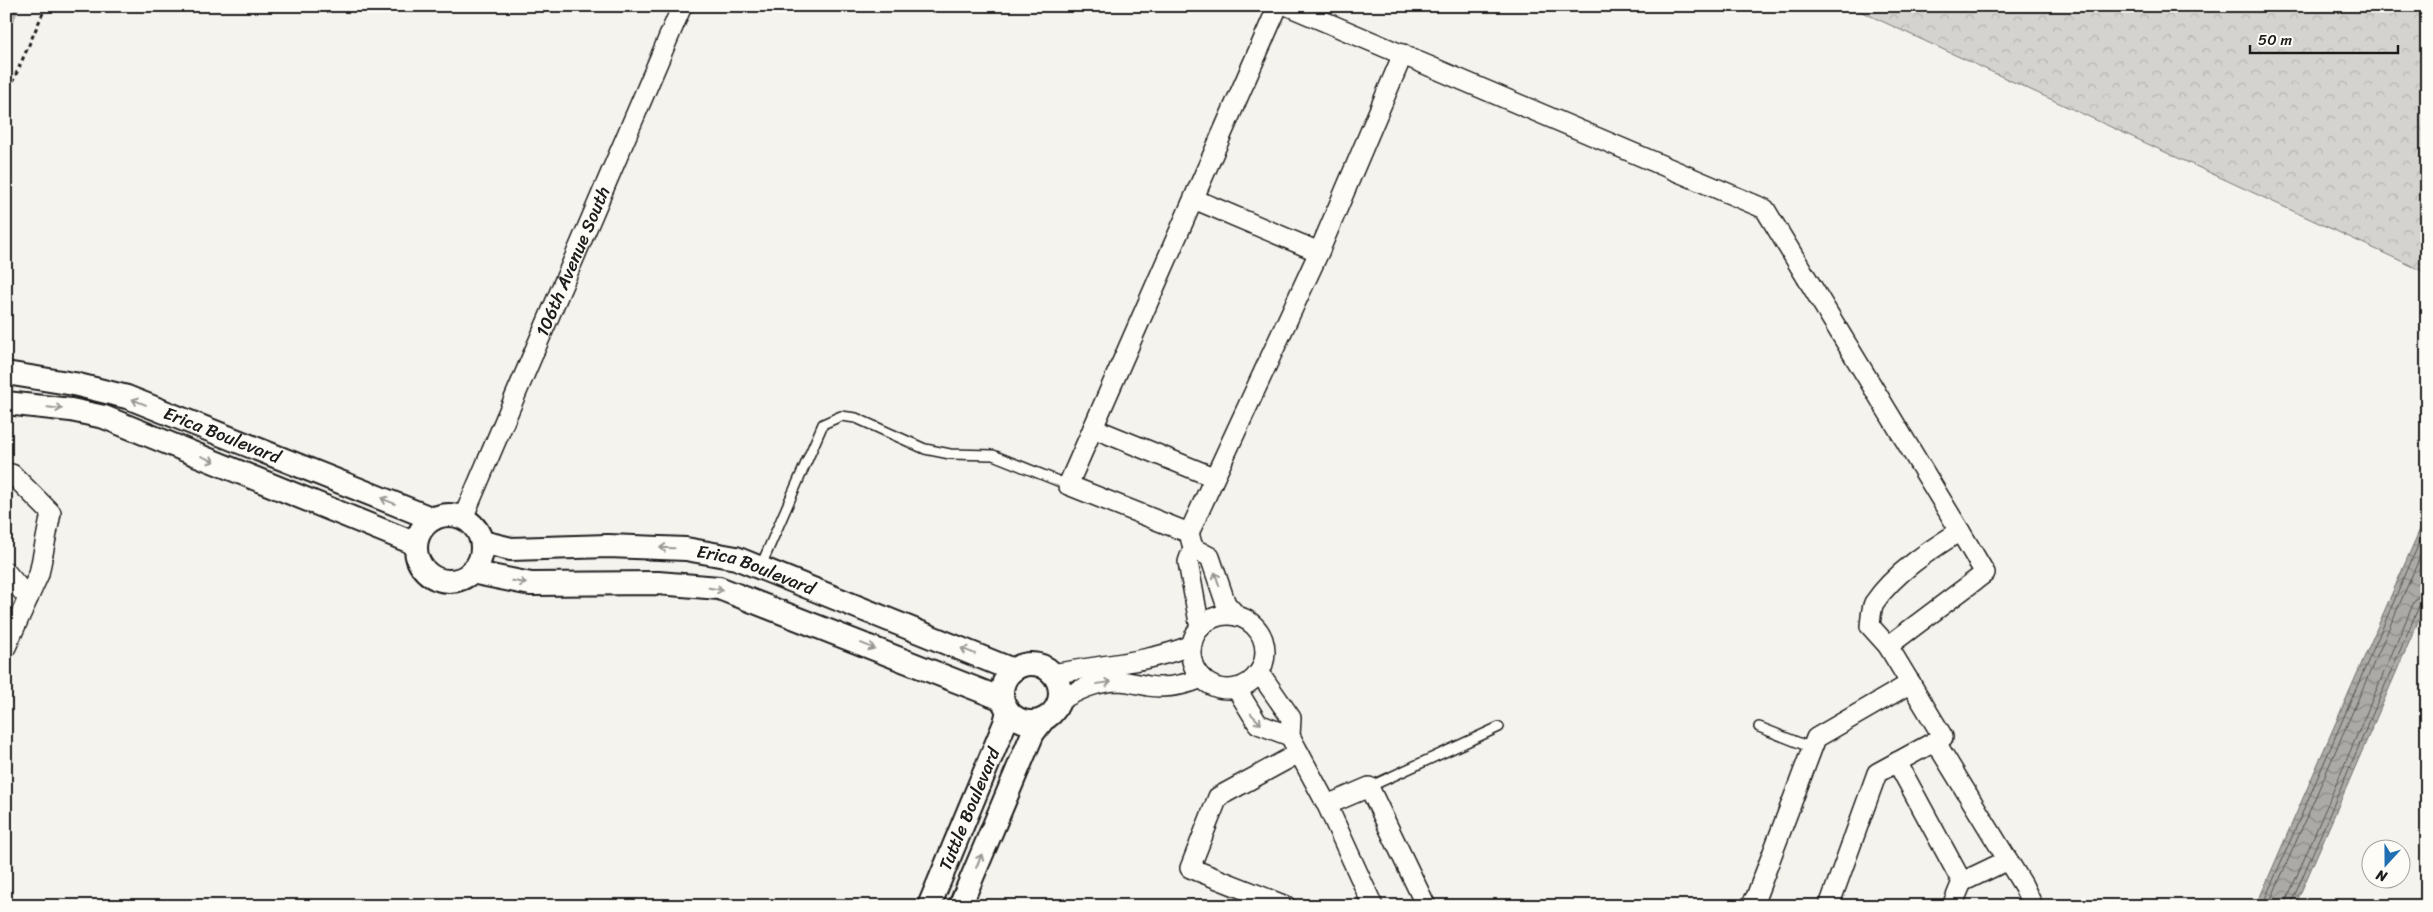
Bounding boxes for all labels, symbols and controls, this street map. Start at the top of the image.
scale bar [2250,22,2398,54]
text: 50 m [2258,27,2293,53]
street label: 106th Avenue South [526,181,619,342]
one-way arrow [132,397,147,406]
street label: Erica Boulevard [159,397,287,473]
one-way arrow [46,403,62,413]
one-way arrow [200,455,215,465]
one-way arrow [380,496,396,505]
street label: Erica Boulevard [694,535,821,605]
one-way arrow [659,543,675,553]
one-way arrow [1212,571,1222,587]
one-way arrow [510,578,526,587]
one-way arrow [707,584,723,594]
one-way arrow [860,641,875,651]
one-way arrow [961,646,976,656]
one-way arrow [1095,678,1111,688]
one-way arrow [1250,712,1262,725]
street label: Tuttle Boulevard [929,741,1010,876]
north arrow [2360,840,2410,890]
one-way arrow [975,854,985,869]
text: N [2372,862,2391,889]

